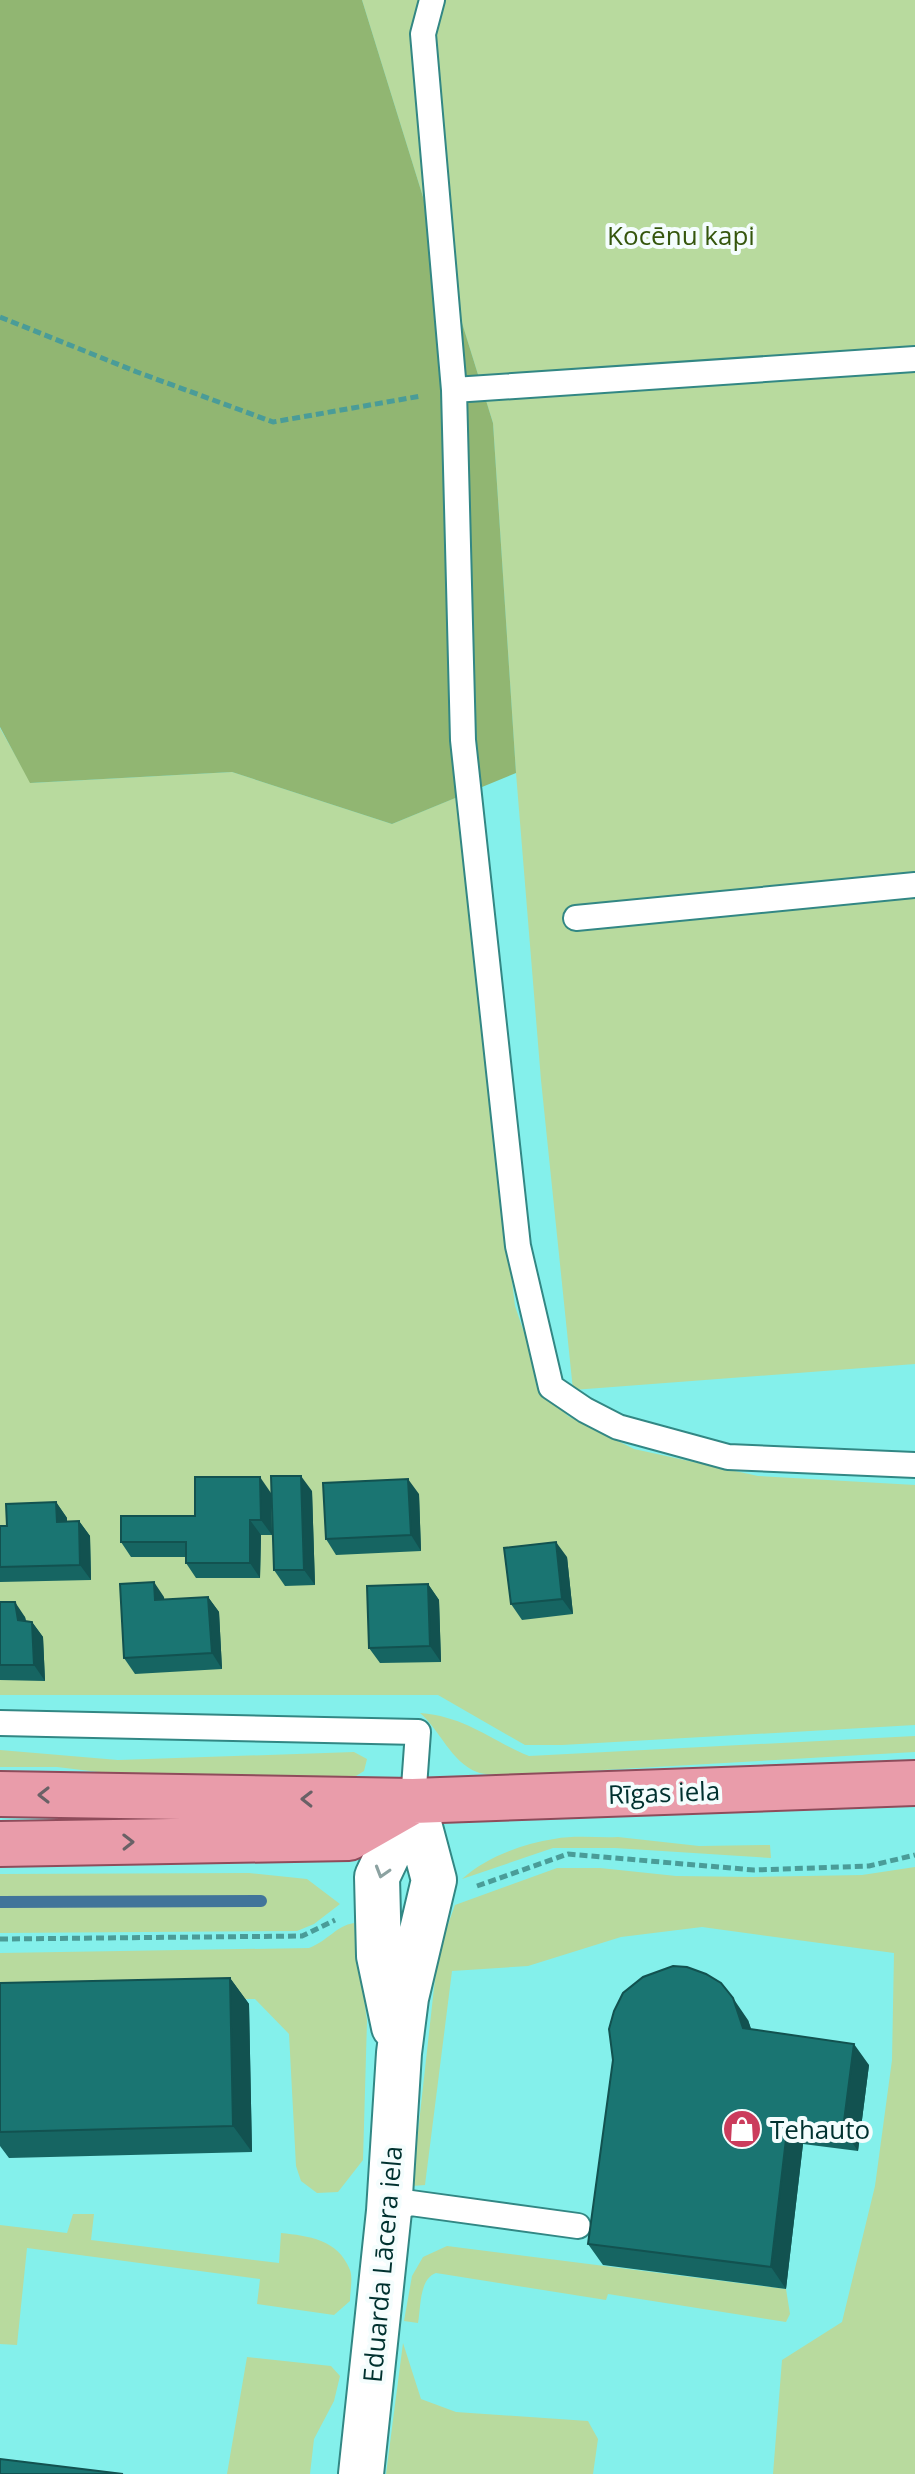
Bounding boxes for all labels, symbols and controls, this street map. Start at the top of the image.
park label: Kocēnu kapi [607,217,755,253]
street label: Rīgas iela [607,1772,721,1812]
one-way arrow [37,1786,50,1803]
one-way arrow [300,1790,313,1807]
one-way arrow [122,1833,135,1851]
one-way arrow [375,1865,391,1878]
shop icon: Tehauto [721,2108,763,2150]
place label: Tehauto [770,2111,870,2147]
street label: Eduarda Lācera iela [354,2144,410,2384]

